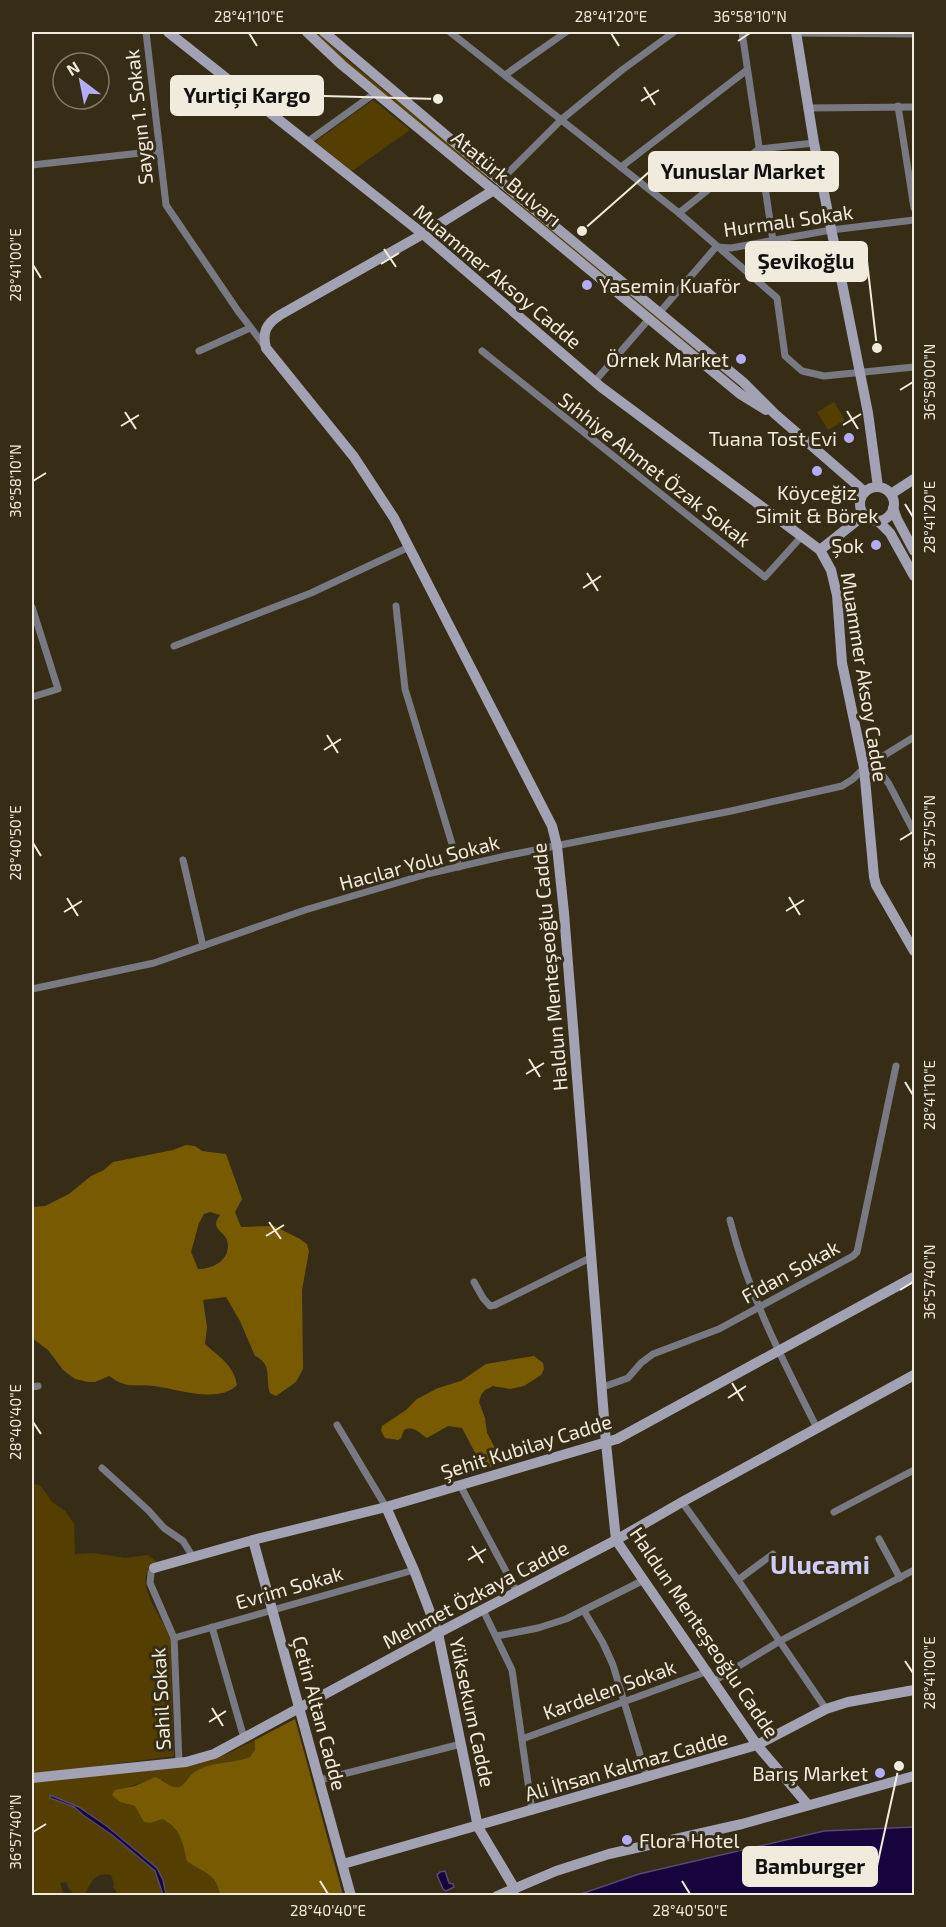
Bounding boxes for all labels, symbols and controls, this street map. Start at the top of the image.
text: 28°41'10"E [214,7,284,25]
text: 28°41'20"E [575,7,647,25]
text: 36°58'10"N [713,7,787,25]
street label: Saygın 1. Sokak [119,48,157,186]
north arrow [51,51,111,111]
text: N [63,57,83,79]
callout: Yurtiçi Kargo [171,76,323,115]
text: Yurtiçi Kargo [183,82,311,109]
street label: Atatürk Bulvarı [447,125,567,231]
callout: Yunuslar Market [649,152,838,191]
text: Yunuslar Market [661,158,826,183]
street label: Muammer Aksoy Cadde [409,199,587,353]
street label: Hurmalı Sokak [722,199,854,241]
text: 28°41'00"E [6,228,24,302]
callout: Şevikoğlu [746,242,867,281]
text: Şevikoğlu [757,248,855,275]
place label: Yasemin Kuaför [599,273,741,297]
marker: Yasemin Kuaför [580,278,594,292]
text: 36°58'00"N [920,344,938,420]
place label: Örnek Market [606,347,729,371]
marker: Örnek Market [734,352,748,366]
street label: Sıhhiye Ahmet Özak Sokak [554,387,756,551]
place label: Tuana Tost Evi [708,426,837,450]
marker: Tuana Tost Evi [842,431,856,445]
text: 36°58'10"N [6,444,24,518]
marker: Köyceğiz Simit & Börek [810,464,824,478]
place label: Köyceğiz Simit & Börek [755,480,879,527]
text: 28°41'20"E [920,481,938,553]
place label: Şok [831,533,864,558]
marker: Şok [869,538,883,552]
street label: Muammer Aksoy Cadde [837,570,893,784]
text: 36°57'50"N [920,795,938,869]
text: 28°40'50"E [6,805,24,881]
street label: Hacılar Yolu Sokak [336,829,502,895]
street label: Haldun Menteşeoğlu Cadde [526,842,573,1092]
text: 28°41'10"E [920,1060,938,1130]
street label: Fidan Sokak [737,1234,843,1308]
text: 36°57'40"N [920,1244,938,1320]
text: 28°40'40"E [6,1384,24,1460]
street label: Şehit Kubilay Cadde [438,1409,615,1484]
street label: Haldun Menteşeoğlu Cadde [625,1522,784,1742]
street label: Mehmet Özkaya Cadde [378,1535,572,1653]
district label: Ulucami [770,1548,870,1579]
street label: Evrim Sokak [232,1560,346,1614]
street label: Çetin Altan Cadde [287,1633,352,1793]
street label: Yüksekum Cadde [445,1635,501,1789]
text: 28°41'00"E [920,1636,938,1710]
street label: Sahil Sokak [145,1647,175,1751]
street label: Kardelen Sokak [539,1654,679,1724]
street label: Ali İhsan Kalmaz Cadde [522,1725,730,1805]
place label: Barış Market [752,1761,868,1786]
marker: Barış Market [873,1766,887,1780]
text: 36°57'40"N [6,1794,24,1870]
place label: Flora Hotel [639,1828,740,1852]
marker: Flora Hotel [620,1833,634,1847]
callout: Bamburger [743,1847,877,1886]
text: Bamburger [755,1853,865,1878]
text: 28°40'40"E [290,1901,366,1919]
text: 28°40'50"E [652,1901,728,1919]

